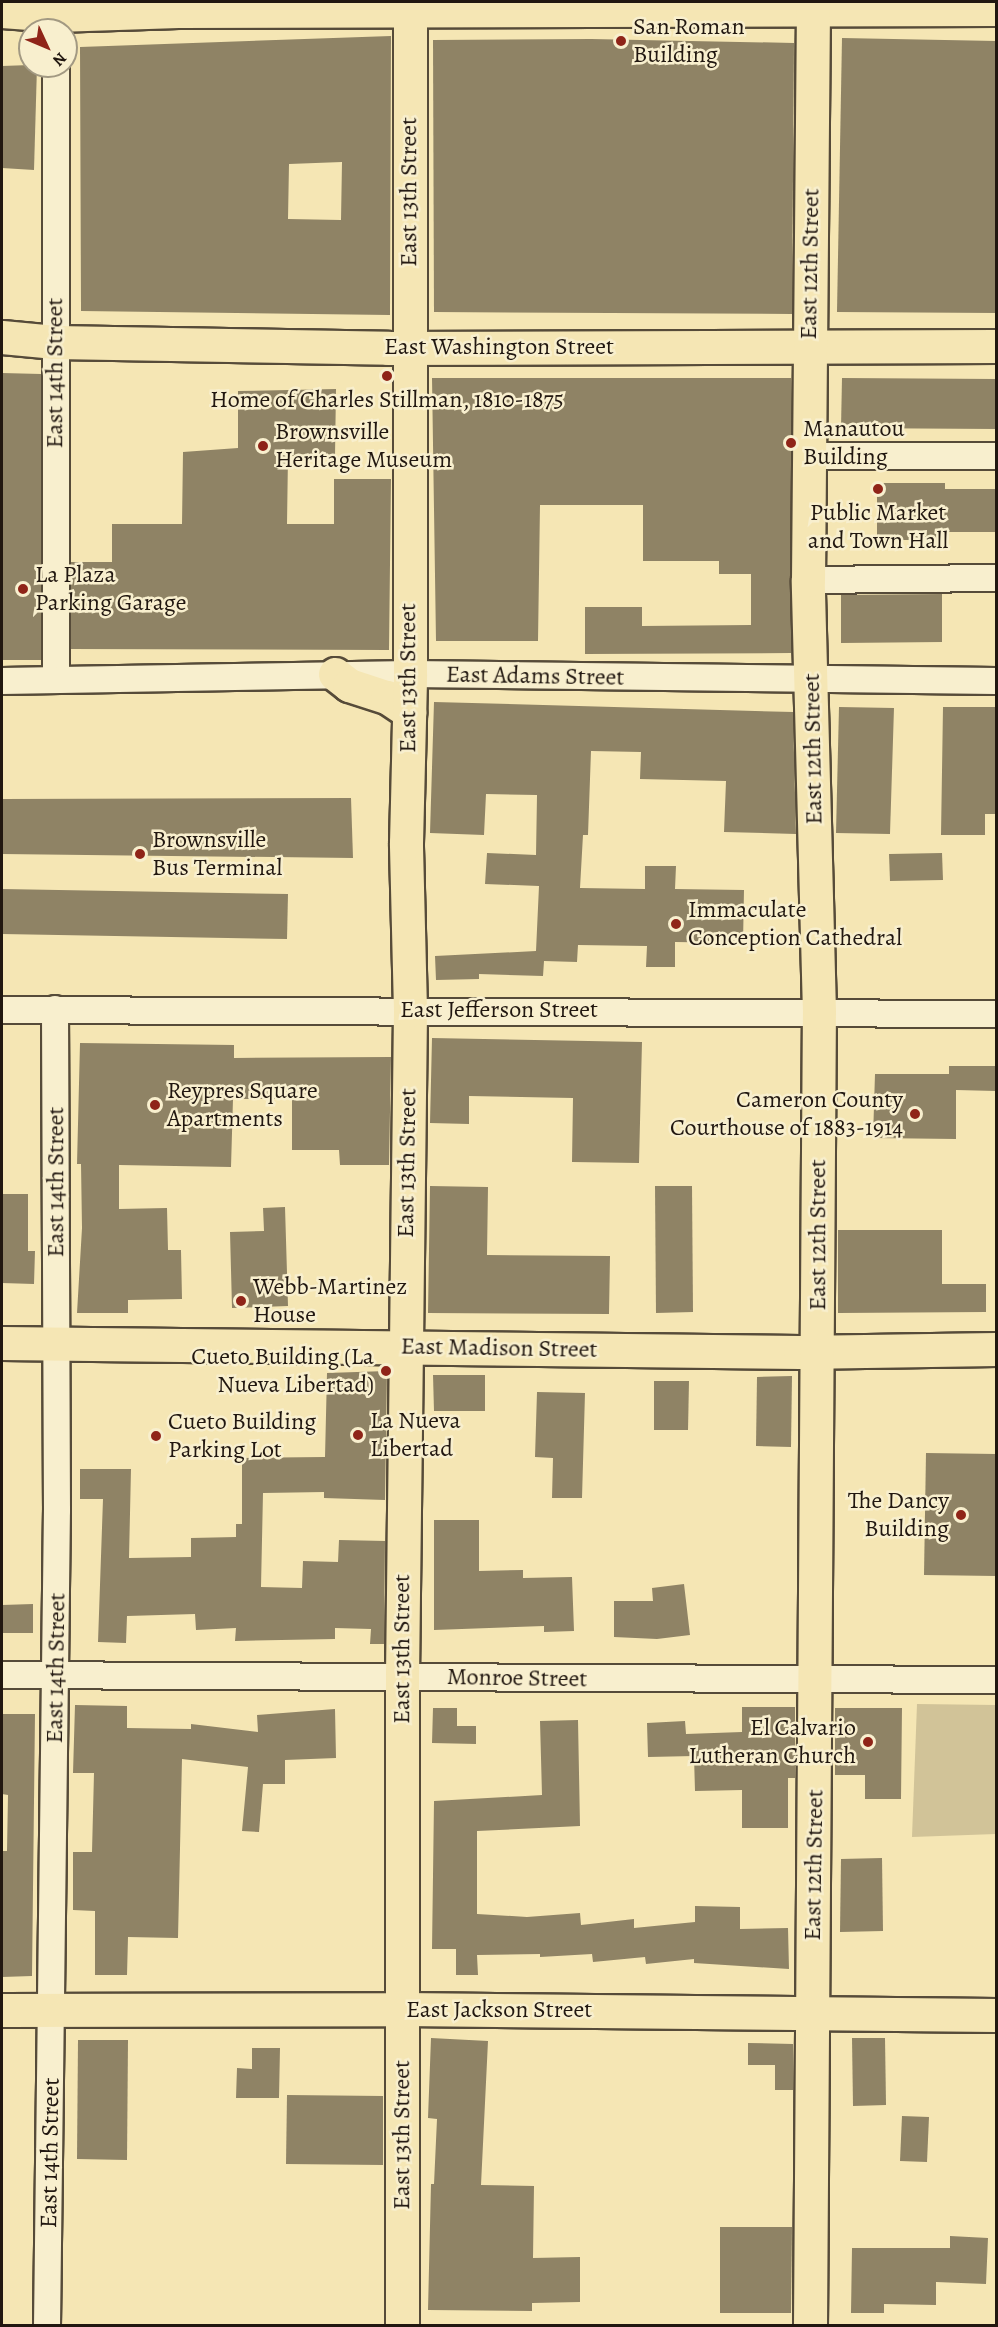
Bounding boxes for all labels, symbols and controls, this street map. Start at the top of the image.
place label: San Roman Building [633,13,745,69]
north arrow [18,18,78,78]
marker: San Roman Building [614,34,628,48]
text: N [48,47,71,71]
street label: East 13th Street [395,117,423,267]
street label: East 12th Street [794,188,826,340]
street label: East 14th Street [41,298,69,448]
street label: East Washington Street [384,333,614,361]
marker: Home of Charles Stillman, 1810-1875 [380,369,394,383]
place label: Home of Charles Stillman, 1810-1875 [210,386,564,414]
place label: Manautou Building [803,415,904,471]
place label: Brownsville Heritage Museum [275,418,452,474]
marker: Manautou Building [784,436,798,450]
marker: Brownsville Heritage Museum [256,439,270,453]
marker: Public Market and Town Hall [871,482,885,496]
place label: Public Market and Town Hall [808,499,948,555]
place label: La Plaza Parking Garage [35,561,187,617]
marker: La Plaza Parking Garage [16,582,30,596]
street label: East 13th Street [394,603,422,753]
street label: East Adams Street [446,660,624,692]
street label: East 12th Street [797,673,829,825]
place label: Brownsville Bus Terminal [152,826,282,882]
marker: Brownsville Bus Terminal [133,847,147,861]
place label: Immaculate Conception Cathedral [688,896,902,952]
marker: Immaculate Conception Cathedral [669,917,683,931]
street label: East Jefferson Street [400,996,598,1024]
place label: Reypres Square Apartments [167,1077,318,1133]
place label: Cameron County Courthouse of 1883-1914 [670,1086,903,1142]
street label: East 13th Street [391,1088,423,1238]
marker: Reypres Square Apartments [148,1098,162,1112]
street label: East 14th Street [42,1107,70,1257]
marker: Cameron County Courthouse of 1883-1914 [908,1107,922,1121]
street label: East 12th Street [804,1159,832,1311]
place label: Webb-Martinez House [253,1273,407,1329]
marker: Webb-Martinez House [234,1294,248,1308]
street label: East Madison Street [400,1332,598,1364]
place label: Cueto Building (La Nueva Libertad) [191,1343,374,1399]
marker: Cueto Building (La Nueva Libertad) [379,1364,393,1378]
place label: La Nueva Libertad [370,1407,461,1463]
place label: Cueto Building Parking Lot [168,1408,316,1464]
marker: La Nueva Libertad [351,1428,365,1442]
marker: Cueto Building Parking Lot [149,1429,163,1443]
place label: The Dancy Building [848,1487,949,1543]
marker: The Dancy Building [954,1508,968,1522]
street label: East 13th Street [388,1574,416,1724]
street label: East 14th Street [40,1592,72,1744]
street label: Monroe Street [447,1662,587,1694]
place label: El Calvario Lutheran Church [689,1714,856,1770]
marker: El Calvario Lutheran Church [861,1735,875,1749]
street label: East 12th Street [798,1789,830,1941]
street label: East Jackson Street [406,1996,592,2024]
street label: East 13th Street [388,2060,416,2210]
street label: East 14th Street [34,2077,66,2229]

